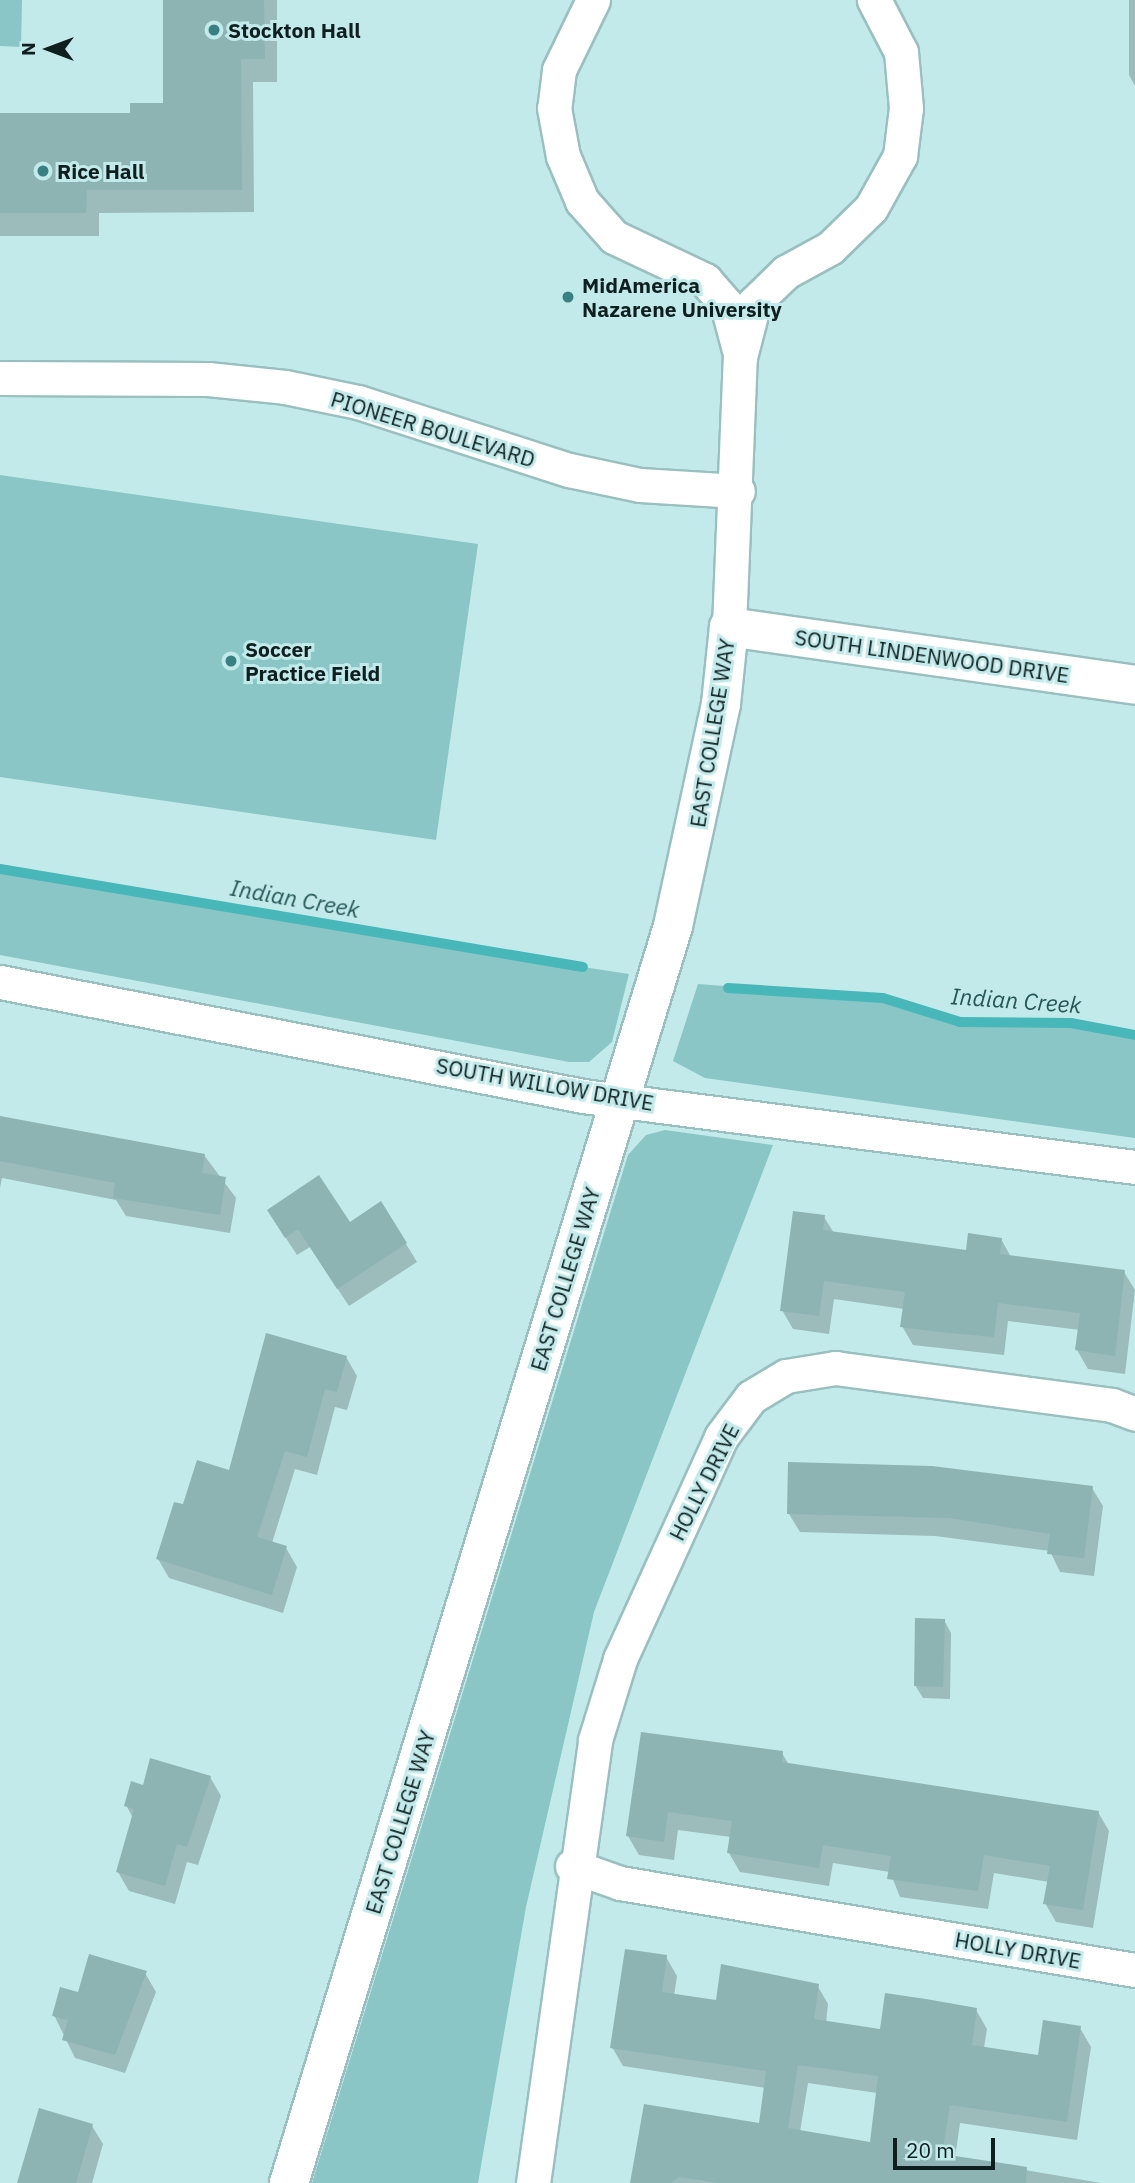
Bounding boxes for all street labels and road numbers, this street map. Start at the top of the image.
street label: PIONEER BOULEVARD [328,386,538,472]
street label: SOUTH LINDENWOOD DRIVE [793,624,1071,688]
street label: EAST COLLEGE WAY [685,637,739,829]
street label: SOUTH WILLOW DRIVE [434,1052,656,1116]
street label: EAST COLLEGE WAY [525,1184,605,1374]
street label: HOLLY DRIVE [664,1419,744,1545]
street label: EAST COLLEGE WAY [360,1727,440,1917]
street label: HOLLY DRIVE [953,1927,1083,1973]

